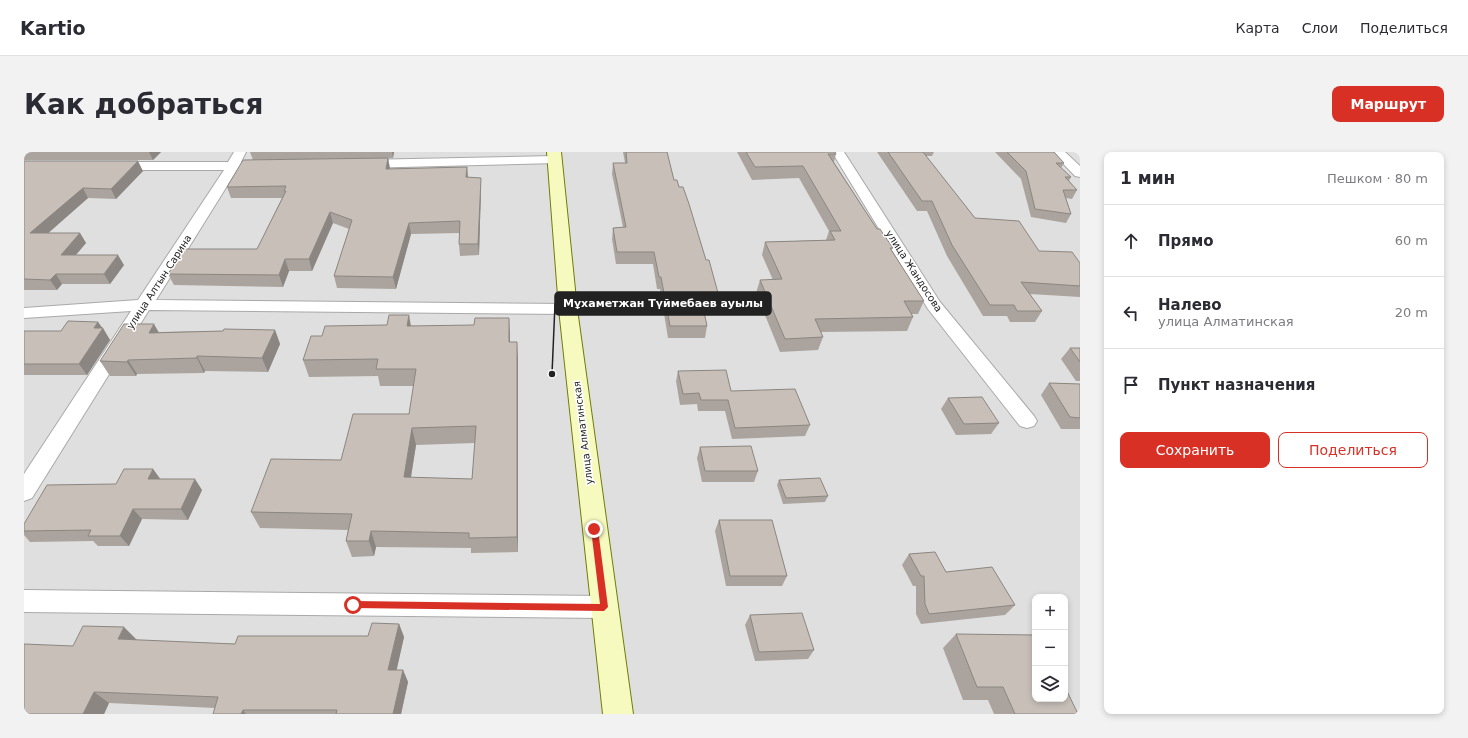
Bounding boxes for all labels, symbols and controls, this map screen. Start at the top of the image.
text: Kartio [20,17,86,39]
text: Карта [1236,20,1280,36]
text: Слои [1302,20,1338,36]
text: Поделиться [1360,20,1448,36]
button: Маршрут [1332,86,1444,122]
text: Как добраться [24,88,263,121]
text: 1 мин [1120,168,1175,188]
text: Пешком · 80 m [1327,171,1428,186]
street label: улица Жандосова [884,228,944,314]
icon: ahead [1120,230,1142,252]
text: Прямо [1158,232,1214,250]
street label: улица Алтын Сарина [124,233,194,331]
text: 60 m [1395,233,1428,248]
callout: Мұхаметжан Түймебаев ауылы [555,292,771,315]
text: Налево [1158,296,1222,314]
text: Мұхаметжан Түймебаев ауылы [563,297,763,310]
icon: left [1120,302,1142,324]
text: 20 m [1395,305,1428,320]
text: улица Алматинская [1158,314,1294,329]
icon: arrive [1120,374,1142,396]
text: Пункт назначения [1158,376,1315,394]
street label: улица Алматинская [571,381,595,485]
button: Сохранить [1120,432,1270,468]
button: Поделиться [1278,432,1428,468]
route end [585,520,603,538]
map controls [1032,594,1068,702]
button: + [1032,594,1068,630]
route start [344,596,362,614]
button: − [1032,630,1068,666]
button: layers [1032,666,1068,702]

